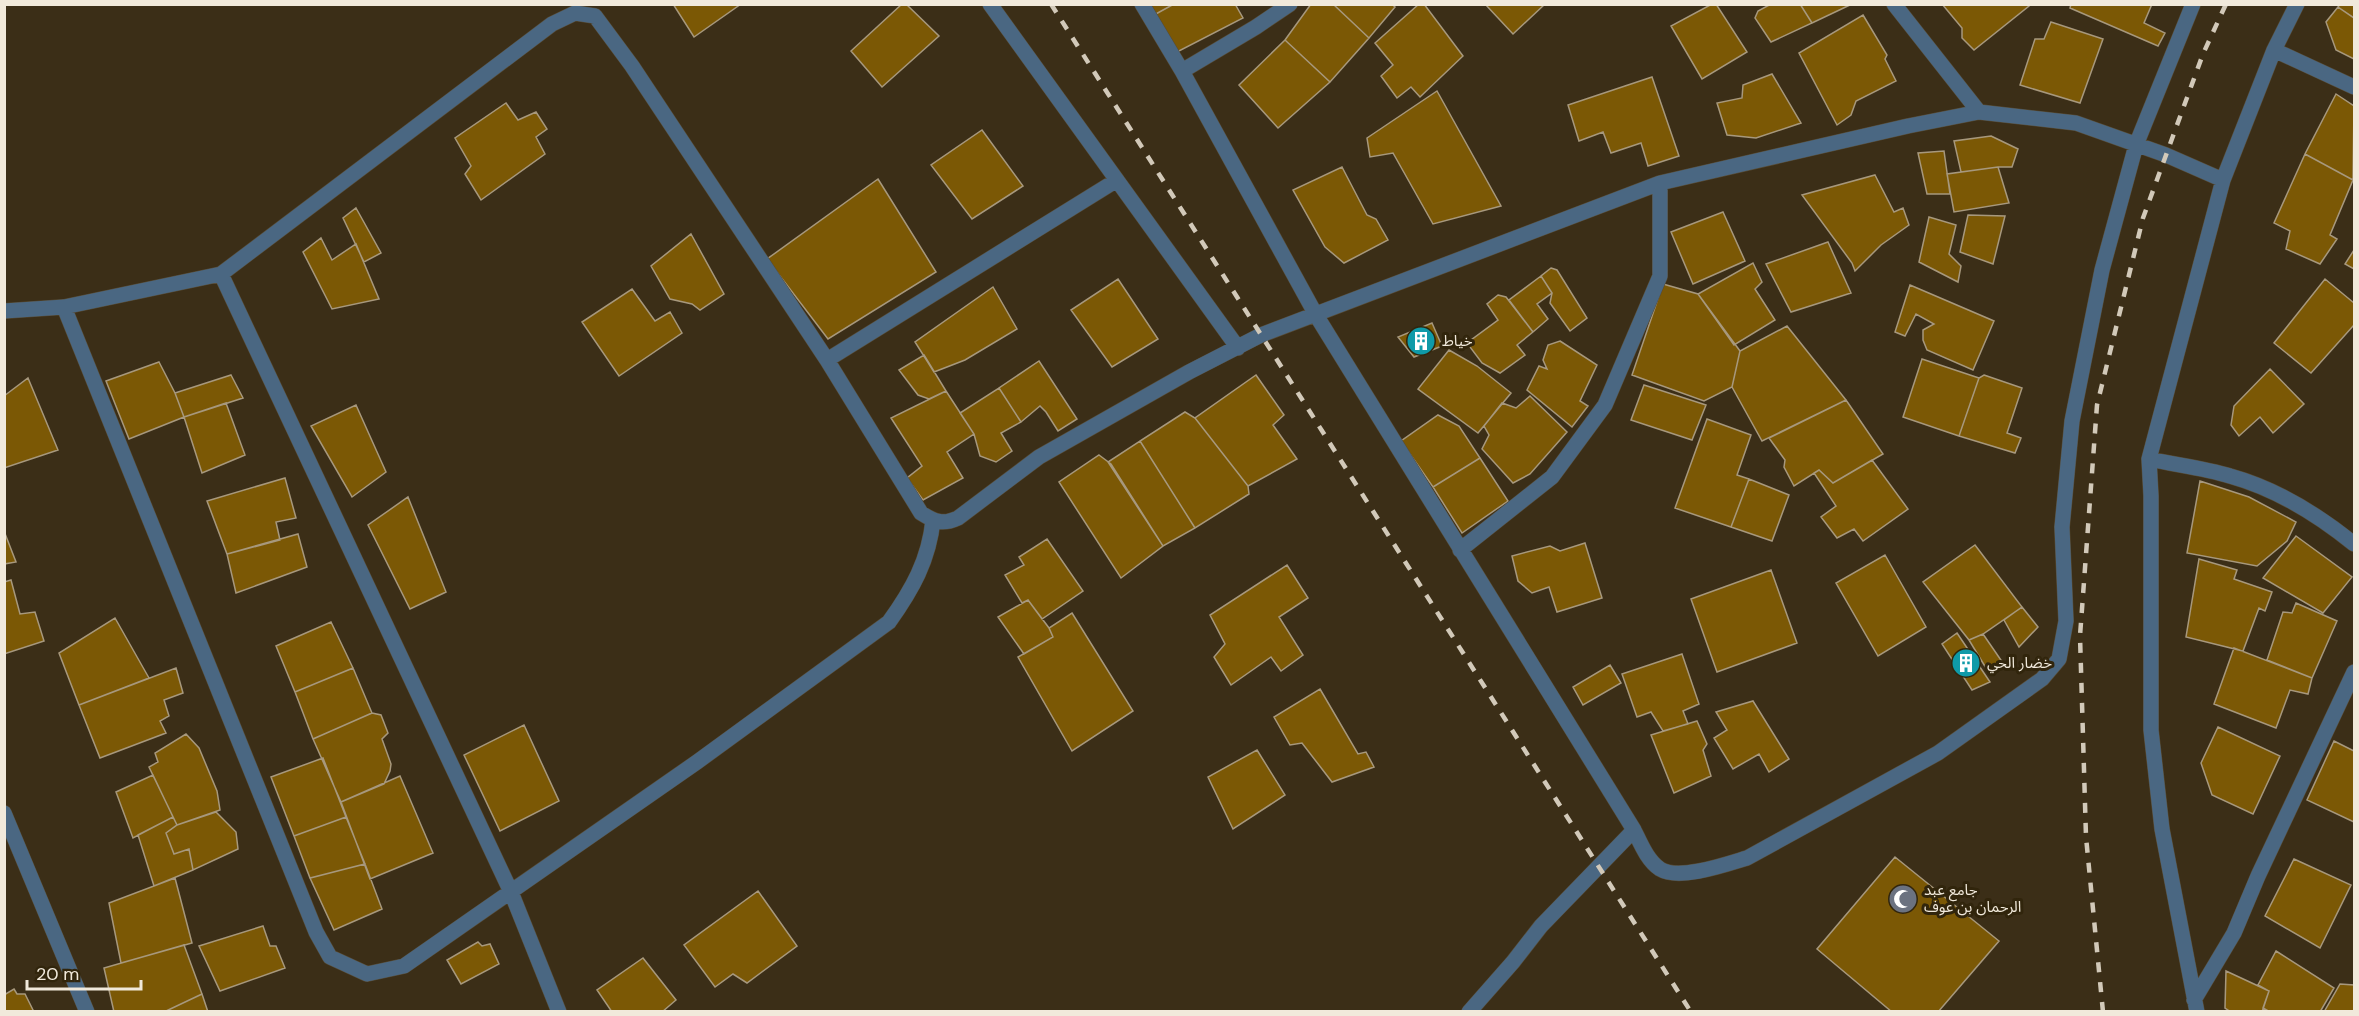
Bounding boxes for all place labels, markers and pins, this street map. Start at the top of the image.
building icon: خياط [1405,325,1437,357]
place label: خياط [1442,331,1473,351]
building icon: خضار الحي [1950,647,1982,679]
place label: خضار الحي [1987,653,2052,674]
place label: جامع عبد الرحمان بن عوف [1924,880,2021,917]
mosque icon: جامع عبد الرحمان بن عوف [1887,883,1919,915]

